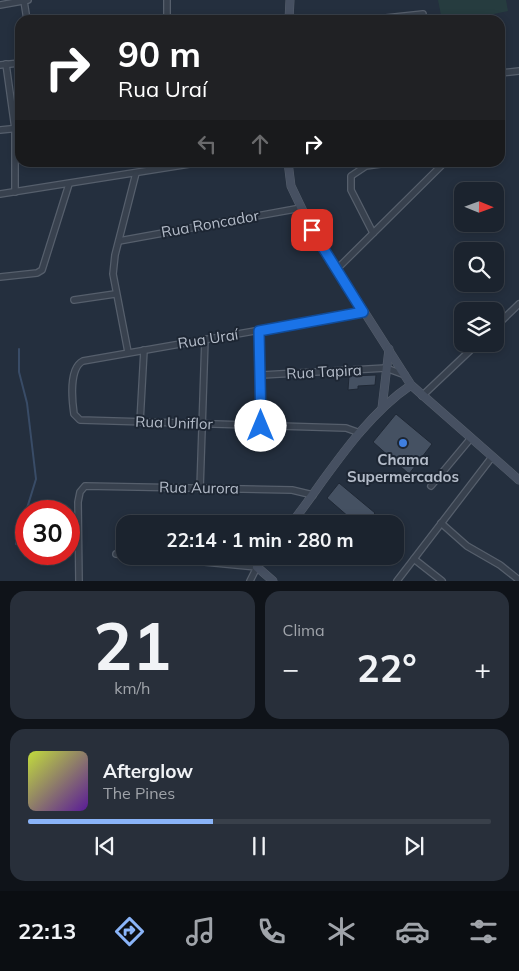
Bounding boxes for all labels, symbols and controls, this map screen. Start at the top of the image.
text: 90 m [118,32,201,76]
icon: right [35,35,100,100]
text: Rua Uraí [118,75,207,103]
icon: left [193,130,221,158]
icon: ahead [246,130,274,158]
icon: right [299,130,327,158]
north arrow [454,182,504,232]
map controls [454,182,504,352]
street label: Rua Roncador [160,205,261,241]
pin [291,209,333,251]
icon: arrive [298,216,326,244]
button: search [454,242,504,292]
button: layers [454,302,504,352]
street label: Rua Uraí [176,324,241,353]
street label: Rua Tapira [286,360,362,383]
position arrow [234,399,286,451]
street label: Rua Uniflor [135,412,214,433]
marker: Chama Supermercados [397,437,409,449]
place label: Chama Supermercados [347,450,459,486]
street label: Rua Aurora [159,477,239,498]
speed limit sign: 30 [15,500,80,565]
text: 22:14 · 1 min · 280 m [166,528,354,552]
text: 21 [93,605,171,686]
text: Clima [283,620,325,640]
text: 22° [357,644,417,692]
text: − [283,651,299,686]
text: + [474,651,491,686]
text: km/h [114,678,150,698]
text: Afterglow [103,759,193,783]
text: The Pines [103,783,175,803]
icon: previous [91,832,119,860]
icon: pause [245,832,273,860]
icon: next [400,832,428,860]
icon: directions [112,914,147,949]
icon: music [183,914,218,949]
icon: phone [254,914,289,949]
icon: climate [324,914,359,949]
icon: car [395,914,430,949]
icon: filters [466,914,501,949]
text: 22:13 [18,917,76,945]

